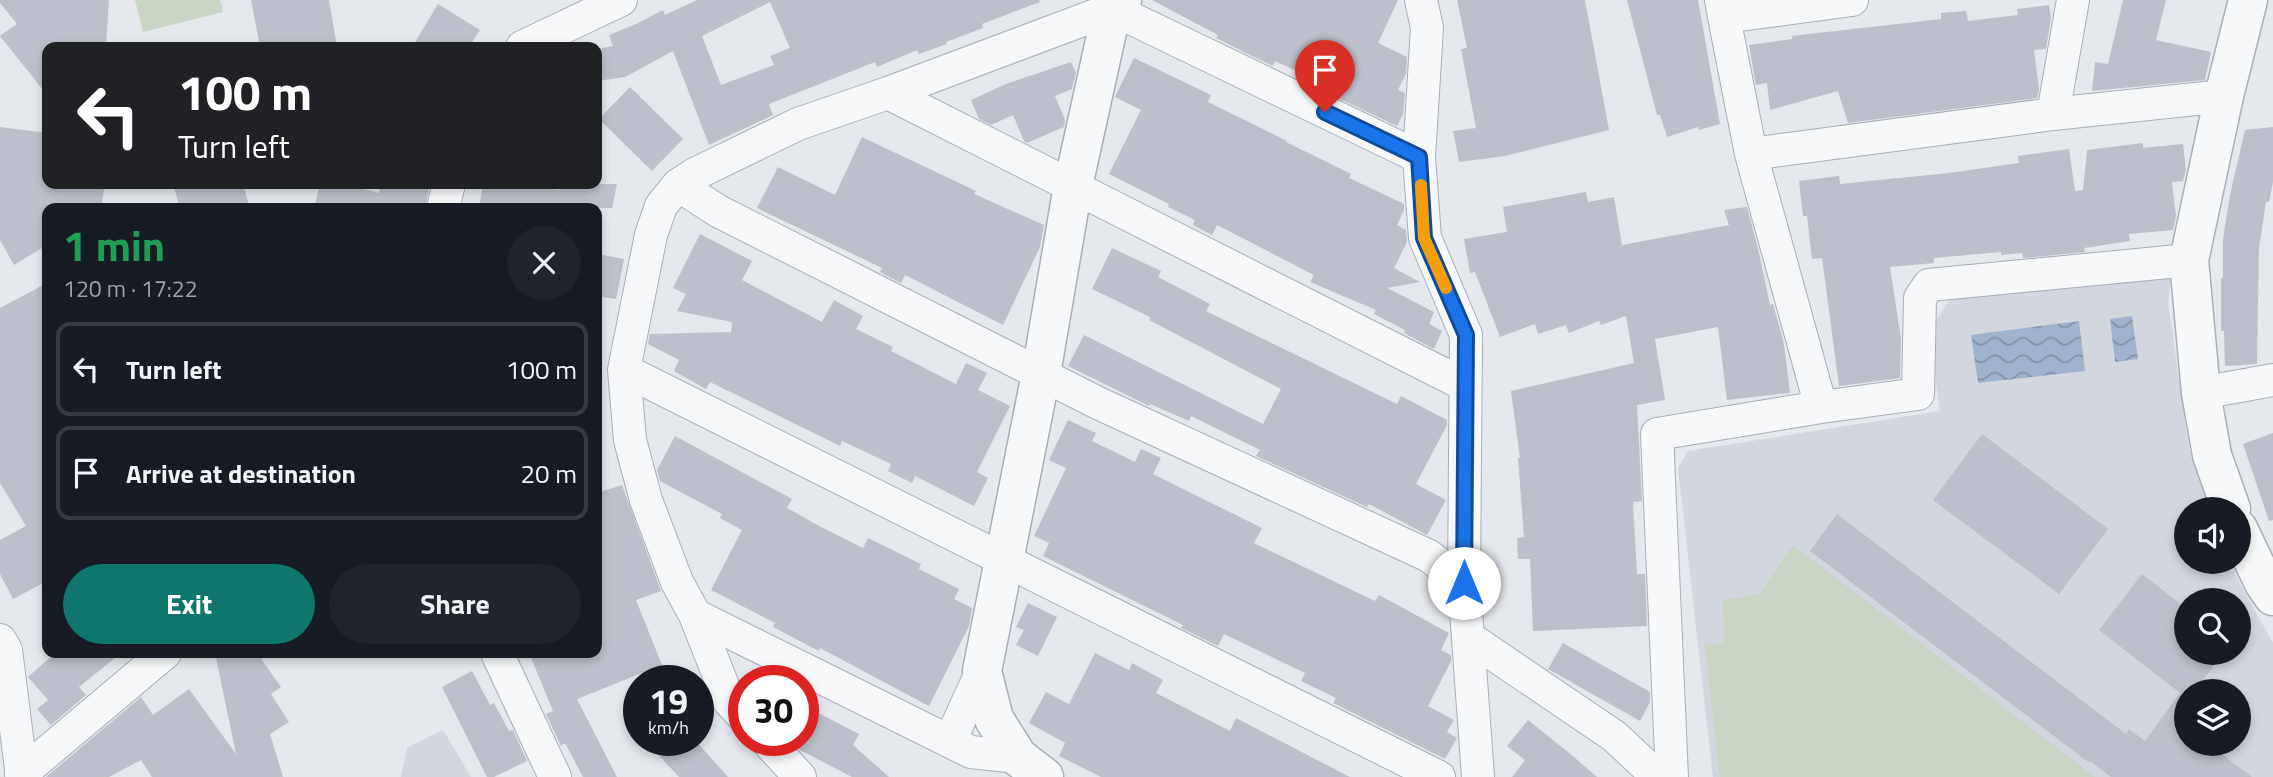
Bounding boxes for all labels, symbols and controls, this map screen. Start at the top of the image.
pin [1295,40,1355,112]
icon: arrive [1306,51,1344,89]
text: 100 m [178,54,312,129]
icon: left [63,70,154,161]
text: Turn left [178,122,290,170]
text: 1 min [63,213,165,277]
button: close [507,226,581,300]
text: 120 m · 17:22 [63,271,198,306]
icon: left [67,350,105,388]
text: Turn left [126,350,221,389]
text: 100 m [506,350,577,389]
icon: arrive [67,454,105,492]
text: Arrive at destination [126,454,356,493]
text: 20 m [520,454,577,493]
map controls [2174,497,2251,756]
button: sound [2174,497,2251,574]
position arrow [1427,546,1501,620]
button: Exit [63,564,315,644]
button: Share [329,564,581,644]
button: search [2174,588,2251,665]
speed limit sign: 30 [728,665,819,756]
text: 19 [649,674,688,728]
button: layers [2174,679,2251,756]
text: km/h [648,714,689,741]

